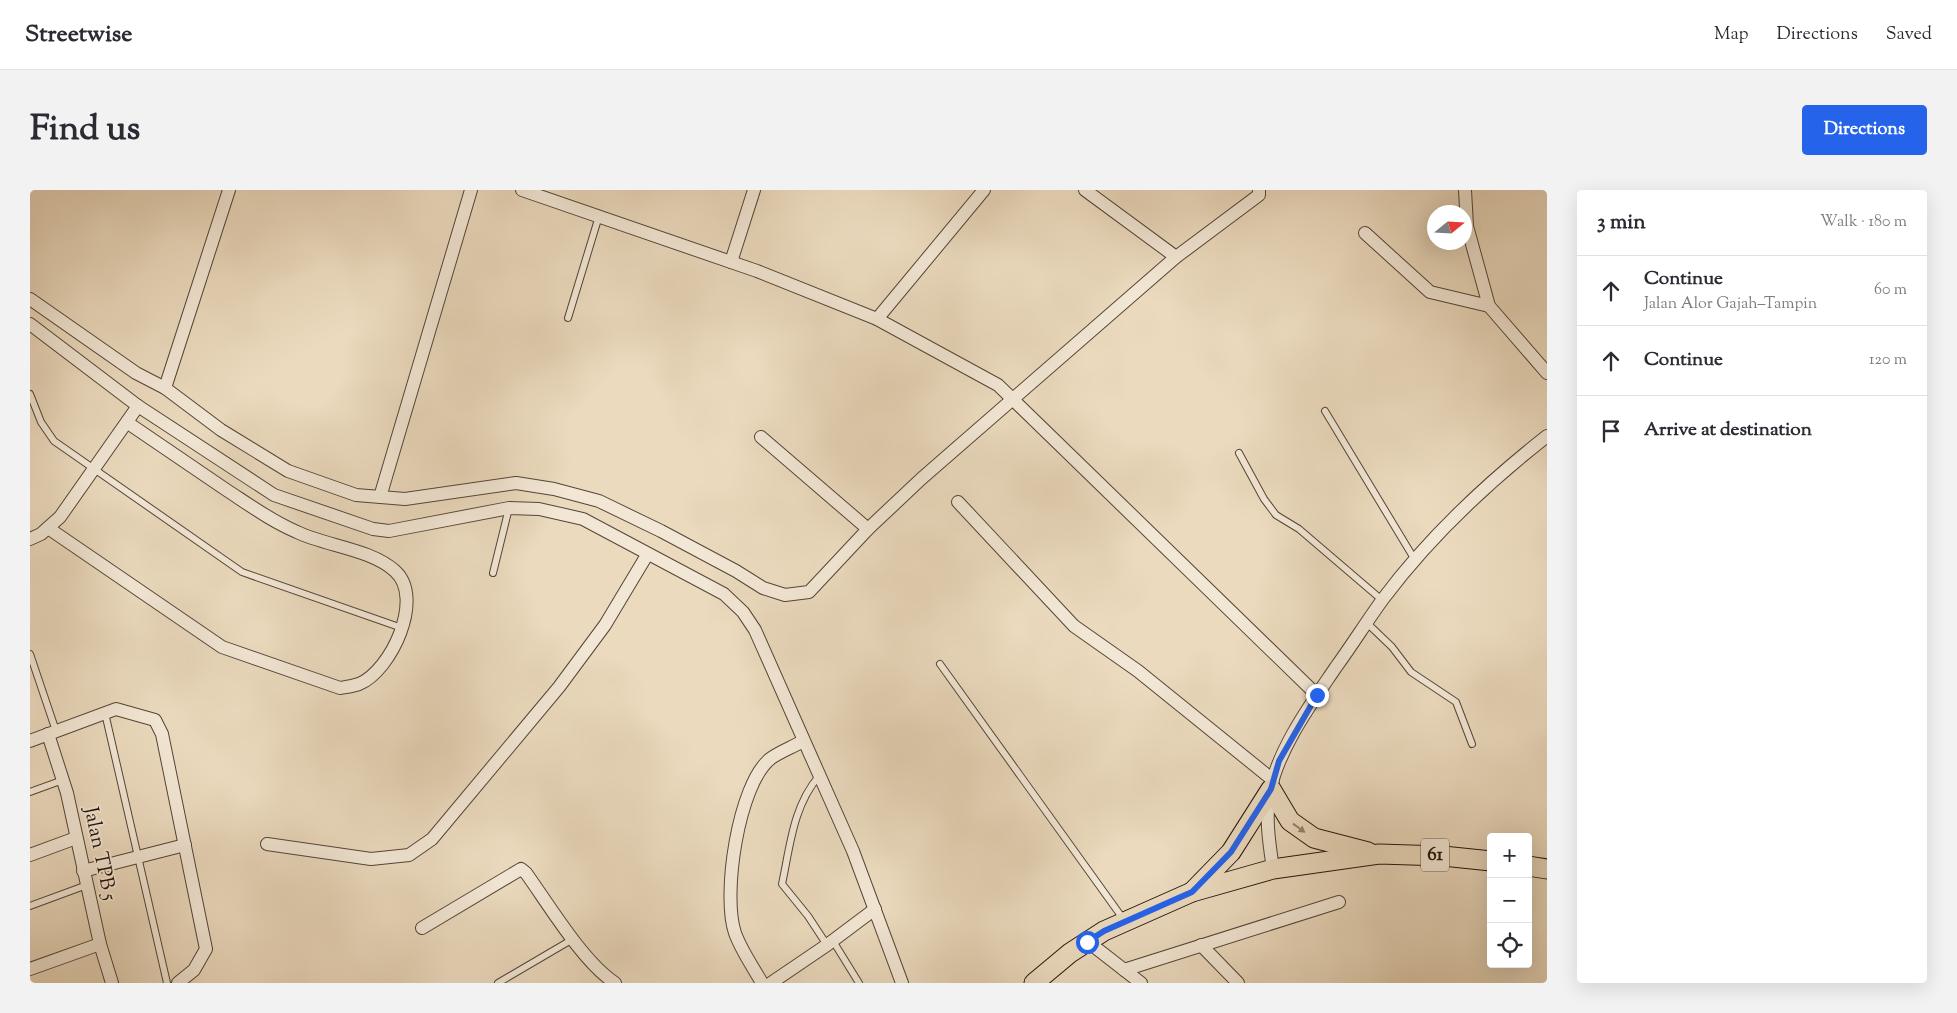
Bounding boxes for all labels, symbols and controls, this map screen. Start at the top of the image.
text: Streetwise [25,18,132,52]
text: Map [1714,22,1749,48]
text: Directions [1777,22,1858,48]
text: Saved [1886,22,1932,48]
text: Find us [30,105,140,156]
button: Directions [1802,105,1927,155]
north arrow [1427,205,1472,250]
text: 3 min [1597,208,1646,238]
text: Walk · 180 m [1820,211,1907,234]
text: Continue [1644,266,1723,293]
icon: ahead [1597,277,1625,305]
text: 60 m [1874,279,1907,302]
text: Jalan Alor Gajah–Tampin [1644,293,1817,316]
icon: ahead [1597,347,1625,375]
text: Continue [1644,347,1723,374]
text: 120 m [1869,349,1907,372]
icon: arrive [1597,417,1625,445]
text: Arrive at destination [1644,417,1812,444]
route end [1306,684,1329,707]
street label: Jalan TPB 5 [75,804,123,904]
one-way arrow [1292,823,1306,833]
map controls [1487,833,1532,968]
button: + [1487,833,1532,878]
road number: 61 [1421,838,1449,872]
button: − [1487,878,1532,923]
button: locate [1487,923,1532,968]
route start [1076,931,1099,954]

